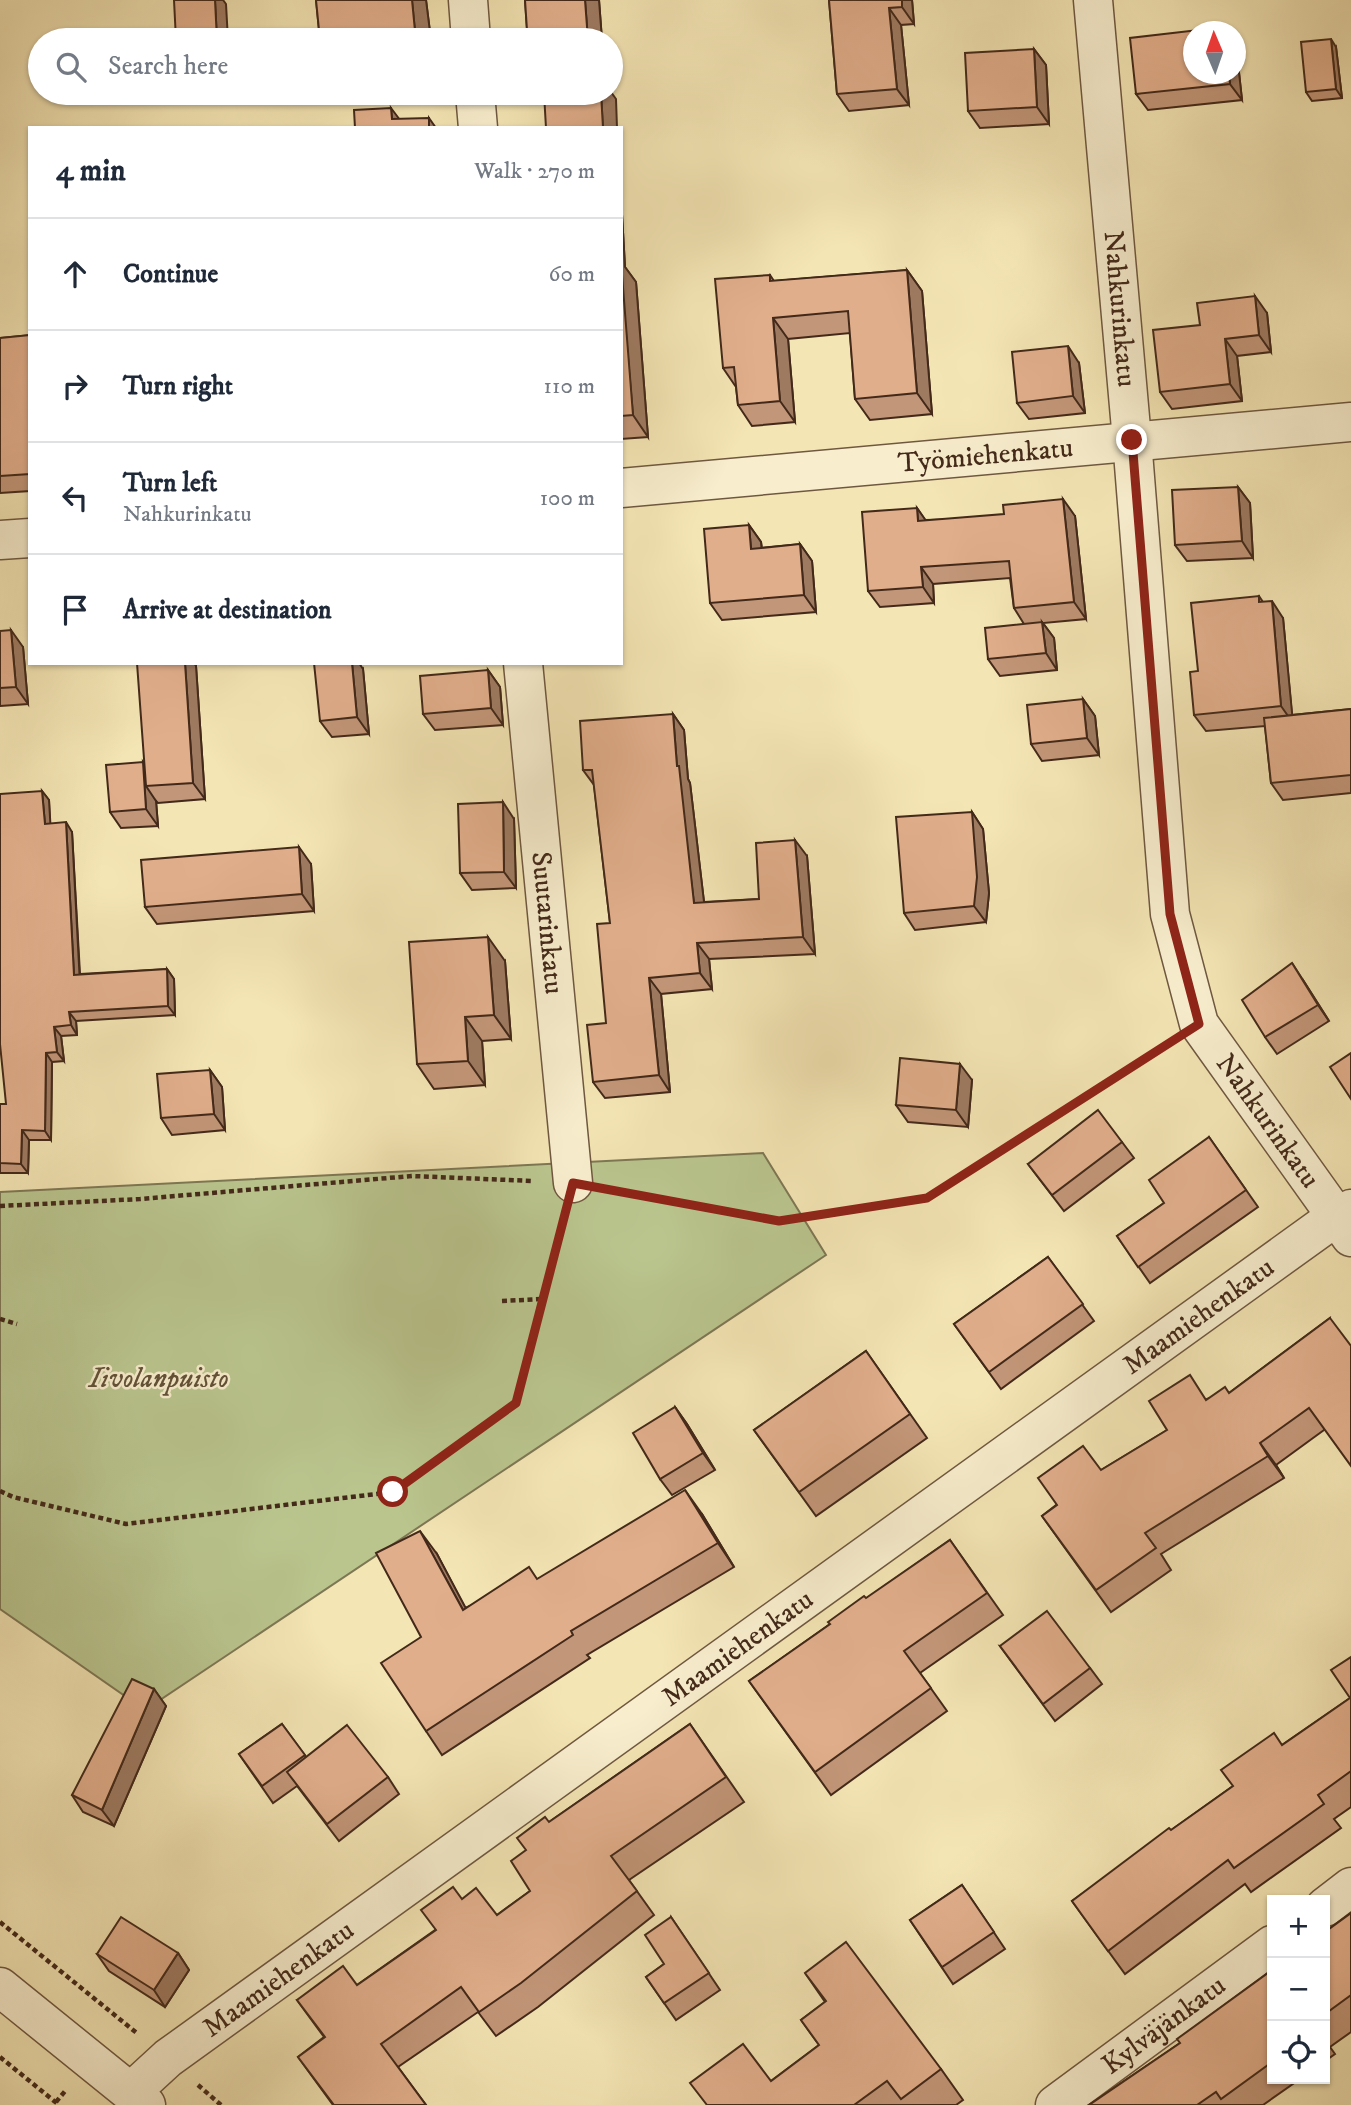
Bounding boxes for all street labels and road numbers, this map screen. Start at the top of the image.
street label: Nahkurinkatu [1096,229,1145,388]
street label: Työmiehenkatu [896,430,1075,480]
street label: Suutarinkatu [524,850,572,996]
street label: Nahkurinkatu [1208,1047,1328,1195]
street label: Maamiehenkatu [1116,1250,1281,1382]
street label: Maamiehenkatu [655,1582,820,1714]
street label: Maamiehenkatu [196,1912,361,2045]
street label: Kylväjänkatu [1095,1968,1233,2082]

